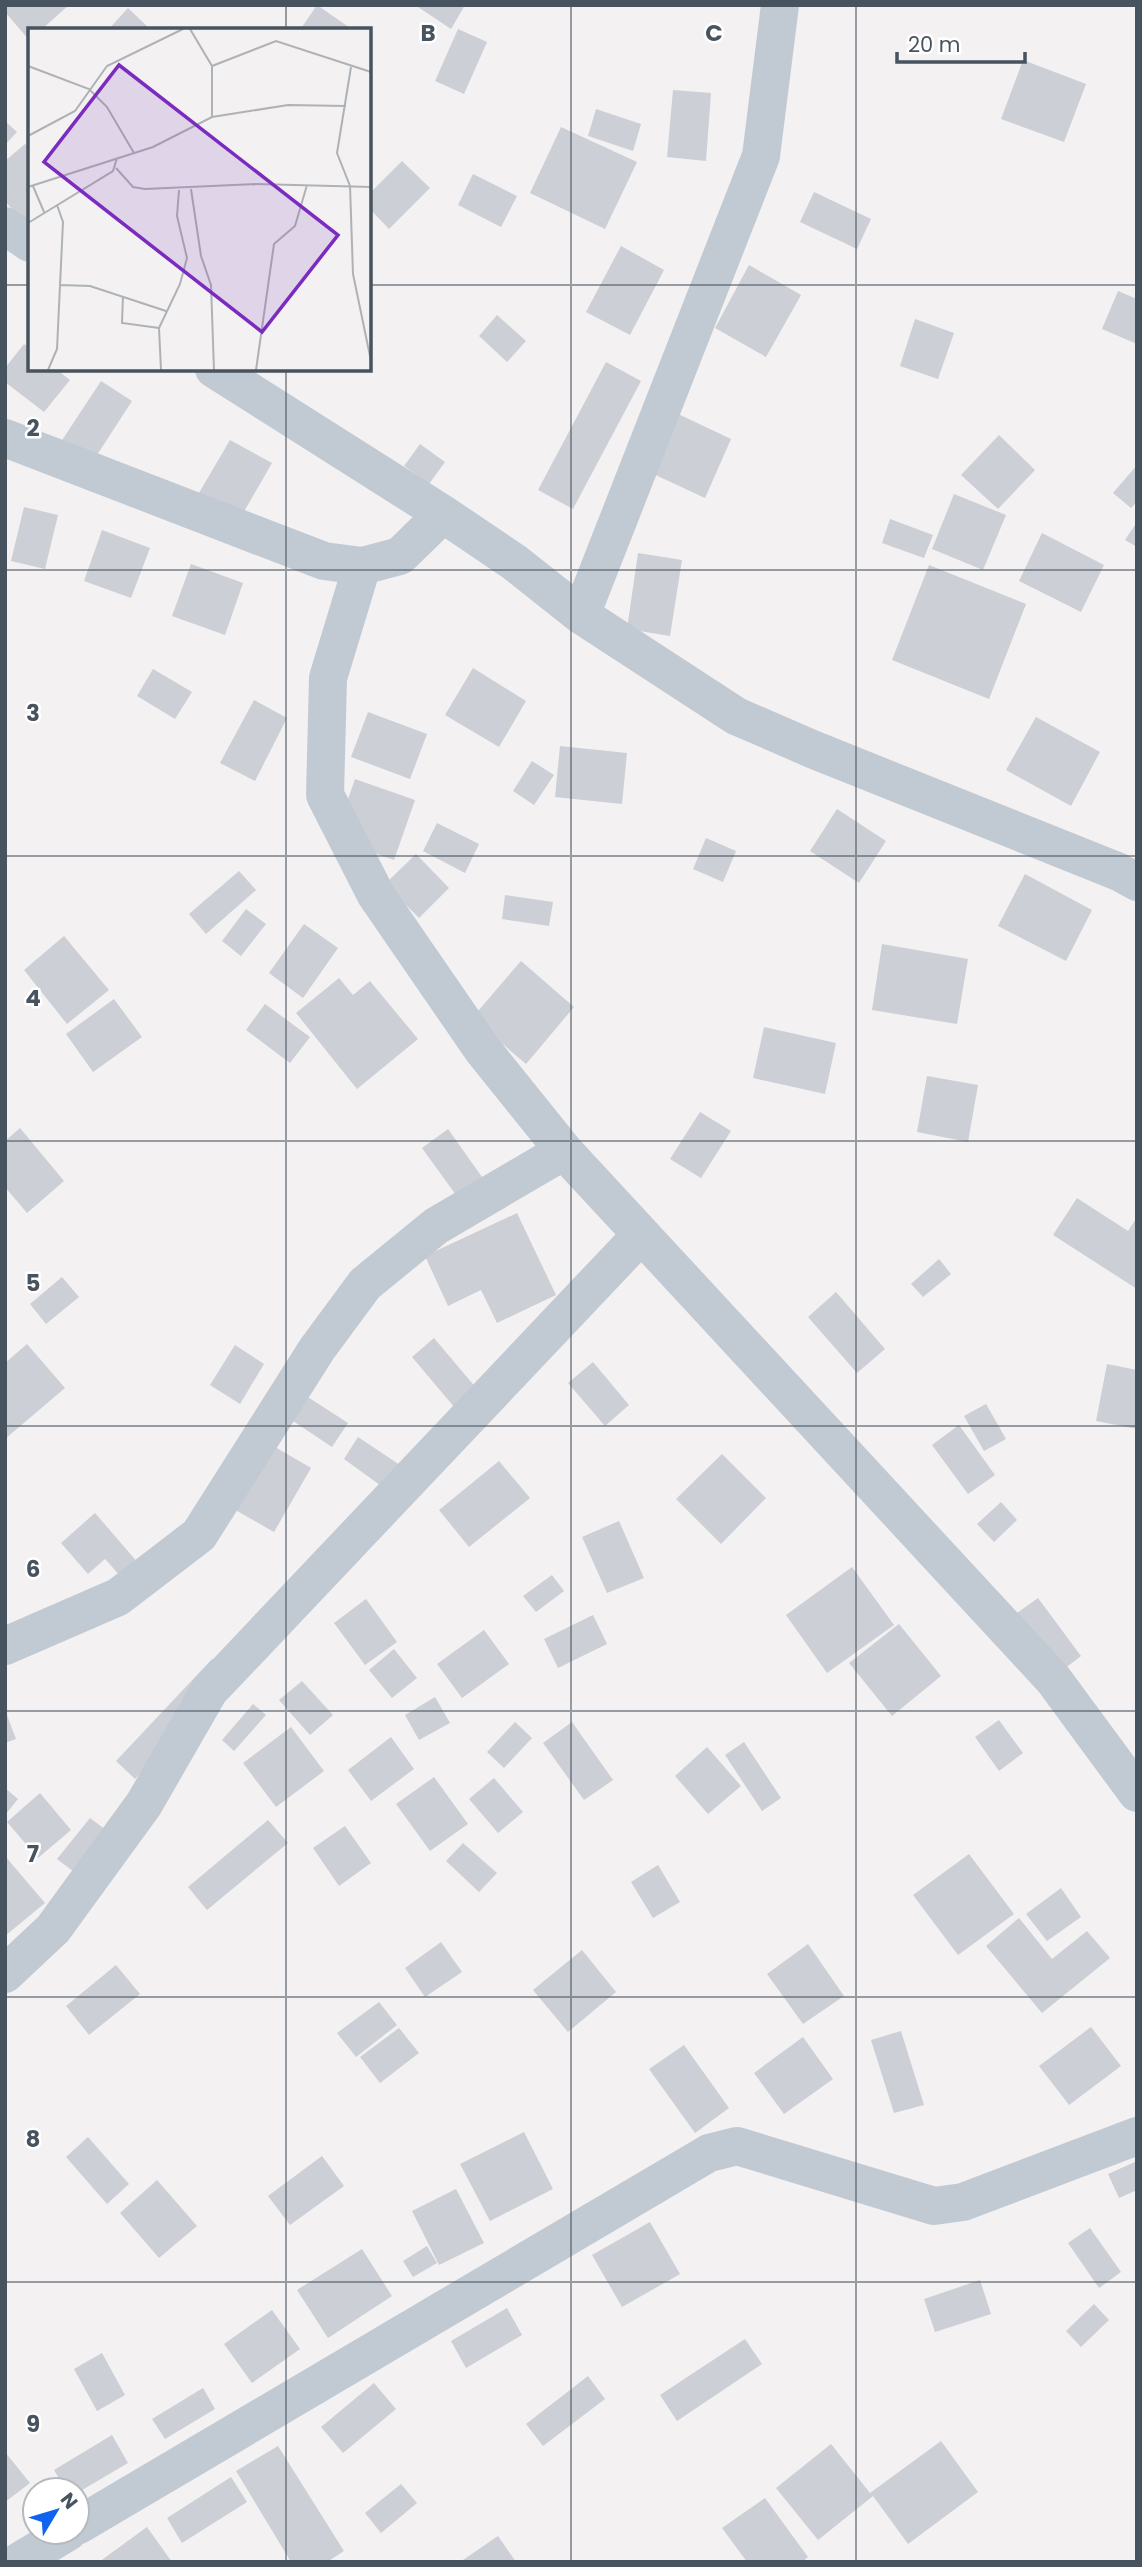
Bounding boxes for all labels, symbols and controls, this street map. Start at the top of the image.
text: B [420,17,436,49]
text: C [705,17,723,49]
scale bar [897,21,1025,65]
inset map [28,28,371,371]
text: 20 m [908,30,961,59]
text: 2 [26,412,40,444]
text: 3 [26,697,40,729]
text: 4 [25,982,41,1014]
text: 5 [26,1267,40,1299]
text: 6 [26,1553,40,1585]
text: 7 [27,1838,39,1870]
text: 8 [26,2123,40,2155]
text: 9 [26,2408,40,2440]
north arrow [21,2476,91,2546]
text: N [54,2487,84,2515]

